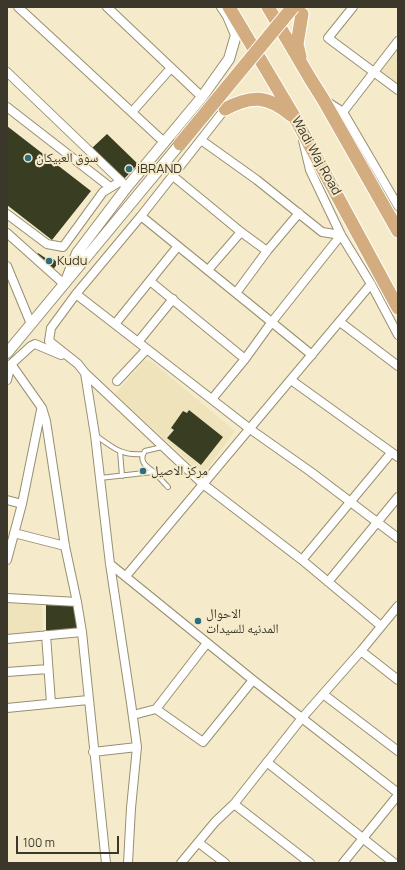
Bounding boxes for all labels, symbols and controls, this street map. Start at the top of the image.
street label: Wadi Waj Road [288,114,344,198]
place label: سوق العبيكان [36,150,98,166]
marker: سوق العبيكان [23,153,33,163]
place label: iBRAND [137,161,182,177]
marker: iBRAND [124,164,134,174]
place label: Kudu [57,253,87,269]
marker: Kudu [44,256,54,266]
place label: مركز الاصيل [151,463,208,479]
marker: مركز الاصيل [138,466,148,476]
place label: الاحوال المدنيه للسيدات [206,606,279,637]
marker: الاحوال المدنيه للسيدات [193,616,203,626]
scale bar [18,828,121,854]
text: 100 m [23,834,55,851]

